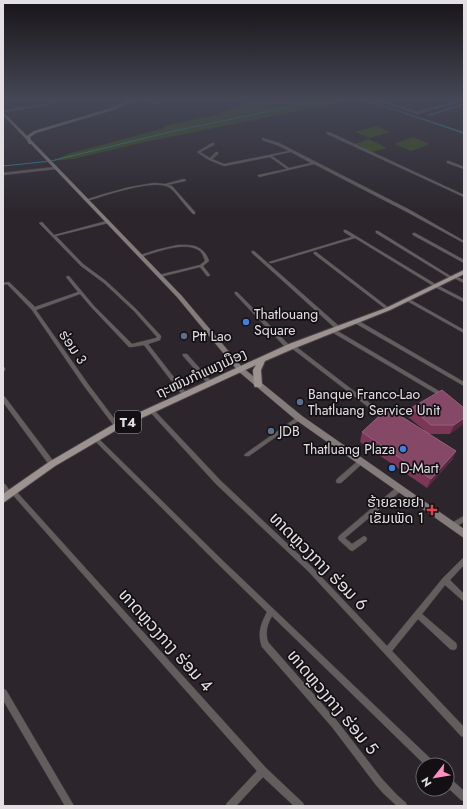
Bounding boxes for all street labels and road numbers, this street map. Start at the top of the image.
street label: ຮ່ອມ 3 [54,326,92,369]
street label: ຖະໜົນກຳແພງເມືອງ [152,343,250,403]
road number: T4 [115,411,141,433]
street label: ທາດຫຼວງກາງ ຮ່ອມ 6 [264,506,374,616]
street label: ທາດຫຼວງກາງ ຮ່ອມ 4 [113,583,219,697]
street label: ທາດຫຼວງກາງ ຮ່ອມ 5 [282,644,384,760]

